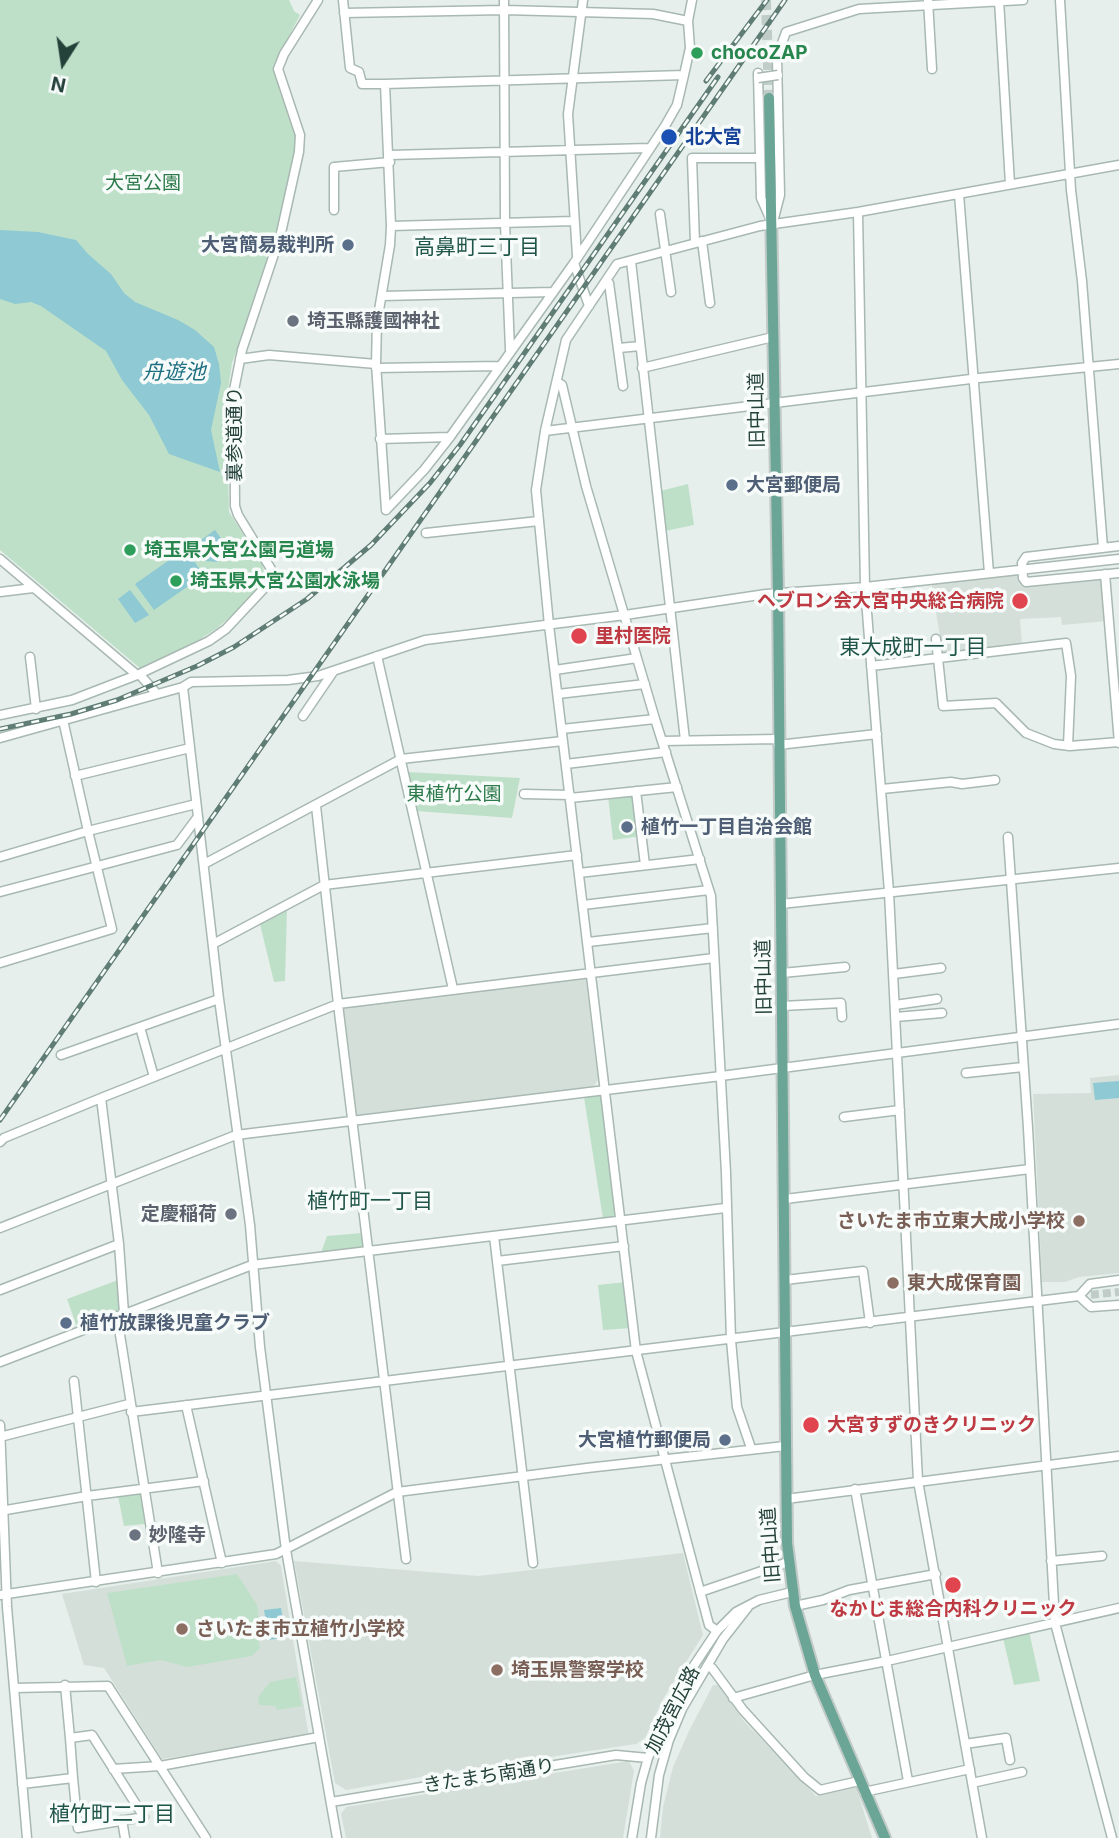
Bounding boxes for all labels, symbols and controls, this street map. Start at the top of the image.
north arrow [28,28,98,98]
place label: chocoZAP [711,42,808,64]
marker: chocoZAP [689,45,705,61]
text: N [49,71,68,97]
place label: 北大宮 [685,126,742,148]
marker: 北大宮 [659,127,679,147]
park label: 大宮公園 [105,172,181,194]
place label: 大宮簡易裁判所 [201,234,334,256]
district label: 高鼻町三丁目 [414,235,540,261]
marker: 大宮簡易裁判所 [340,237,356,253]
place label: 埼玉縣護國神社 [307,310,440,332]
marker: 埼玉縣護國神社 [285,313,301,329]
water label: 舟遊池 [143,360,205,386]
street label: 旧中山道 [745,372,769,448]
street label: 裏参道通り [224,387,246,481]
place label: 大宮郵便局 [746,474,841,496]
marker: 大宮郵便局 [724,477,740,493]
place label: 埼玉県大宮公園弓道場 [144,539,334,561]
marker: 埼玉県大宮公園弓道場 [122,542,138,558]
place label: 埼玉県大宮公園水泳場 [190,570,380,592]
marker: 埼玉県大宮公園水泳場 [168,573,184,589]
place label: ヘブロン会大宮中央総合病院 [757,590,1004,612]
marker: ヘブロン会大宮中央総合病院 [1010,591,1030,611]
place label: 里村医院 [595,625,671,647]
marker: 里村医院 [569,626,589,646]
district label: 東大成町一丁目 [840,635,986,661]
park label: 東植竹公園 [407,783,501,805]
place label: 植竹一丁目自治会館 [641,816,812,838]
marker: 植竹一丁目自治会館 [619,819,635,835]
street label: 旧中山道 [752,939,776,1015]
district label: 植竹町一丁目 [307,1189,433,1215]
place label: 定慶稲荷 [141,1203,217,1225]
marker: 定慶稲荷 [223,1206,239,1222]
place label: さいたま市立東大成小学校 [837,1210,1065,1232]
marker: さいたま市立東大成小学校 [1071,1213,1087,1229]
place label: 東大成保育園 [907,1272,1021,1294]
marker: 東大成保育園 [885,1275,901,1291]
place label: 植竹放課後児童クラブ [80,1312,270,1334]
marker: 植竹放課後児童クラブ [58,1315,74,1331]
place label: 大宮すずのきクリニック [827,1414,1036,1436]
marker: 大宮すずのきクリニック [801,1415,821,1435]
place label: 大宮植竹郵便局 [578,1429,711,1451]
marker: 大宮植竹郵便局 [717,1432,733,1448]
street label: 旧中山道 [757,1506,785,1584]
place label: 妙隆寺 [149,1524,206,1546]
marker: 妙隆寺 [127,1527,143,1543]
marker: なかじま総合内科クリニック [943,1575,963,1595]
place label: なかじま総合内科クリニック [830,1598,1076,1620]
place label: さいたま市立植竹小学校 [196,1618,405,1640]
marker: さいたま市立植竹小学校 [174,1621,190,1637]
place label: 埼玉県警察学校 [511,1659,644,1681]
marker: 埼玉県警察学校 [489,1662,505,1678]
street label: 加茂宮広路 [641,1663,705,1757]
street label: きたまち南通り [422,1754,556,1798]
district label: 植竹町二丁目 [49,1802,175,1828]

